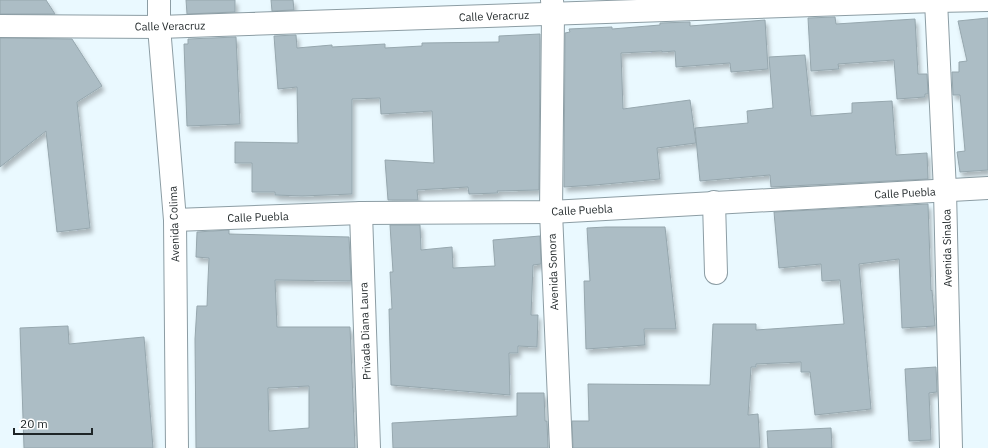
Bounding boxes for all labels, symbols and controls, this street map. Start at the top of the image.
street label: Calle Veracruz [459,8,529,24]
street label: Calle Veracruz [135,18,205,34]
street label: Calle Puebla [874,184,936,202]
street label: Avenida Colima [166,186,182,262]
street label: Calle Puebla [551,201,613,219]
street label: Calle Puebla [227,209,289,225]
street label: Avenida Sinaloa [939,209,955,287]
street label: Avenida Sonora [545,233,561,311]
street label: Privada Diana Laura [356,282,374,380]
scale bar [14,410,92,436]
text: 20 m [20,416,48,431]

